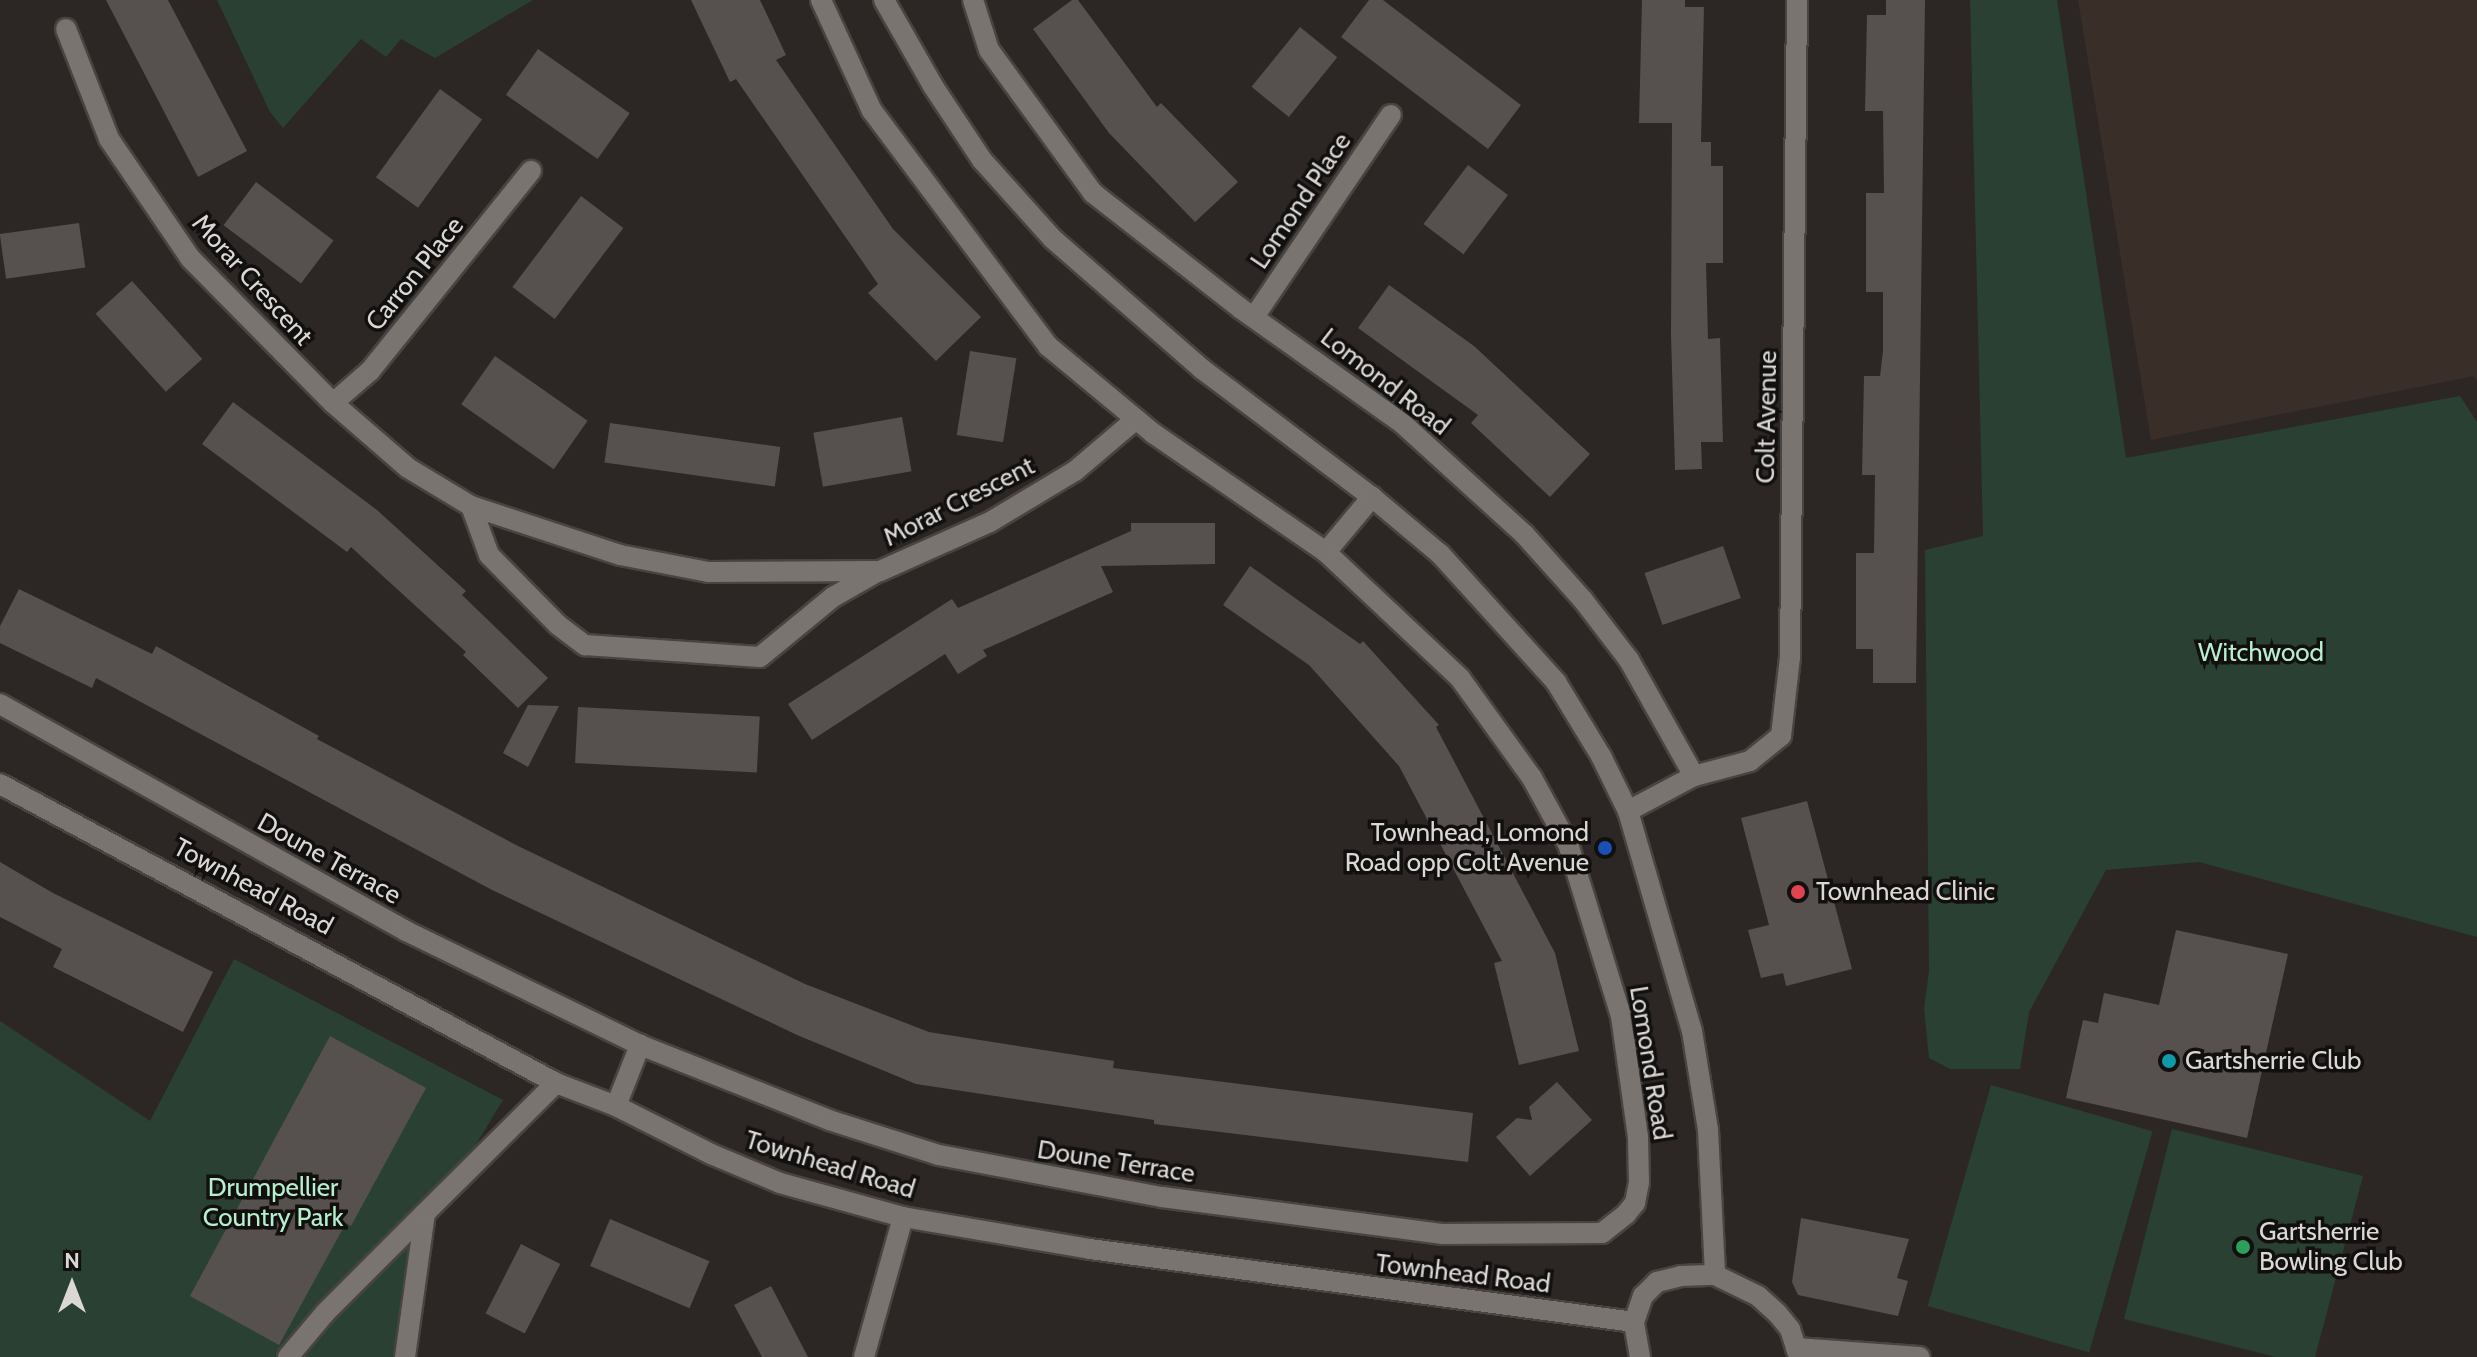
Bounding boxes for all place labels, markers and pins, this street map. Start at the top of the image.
place label: Townhead, Lomond Road opp Colt Avenue [1345,817,1589,878]
marker: Townhead, Lomond Road opp Colt Avenue [1596,839,1614,857]
place label: Townhead Clinic [1816,876,1995,908]
marker: Townhead Clinic [1787,881,1809,903]
place label: Gartsherrie Club [2185,1045,2361,1077]
marker: Gartsherrie Club [2160,1052,2178,1070]
place label: Gartsherrie Bowling Club [2259,1216,2403,1278]
marker: Gartsherrie Bowling Club [2234,1238,2252,1256]

